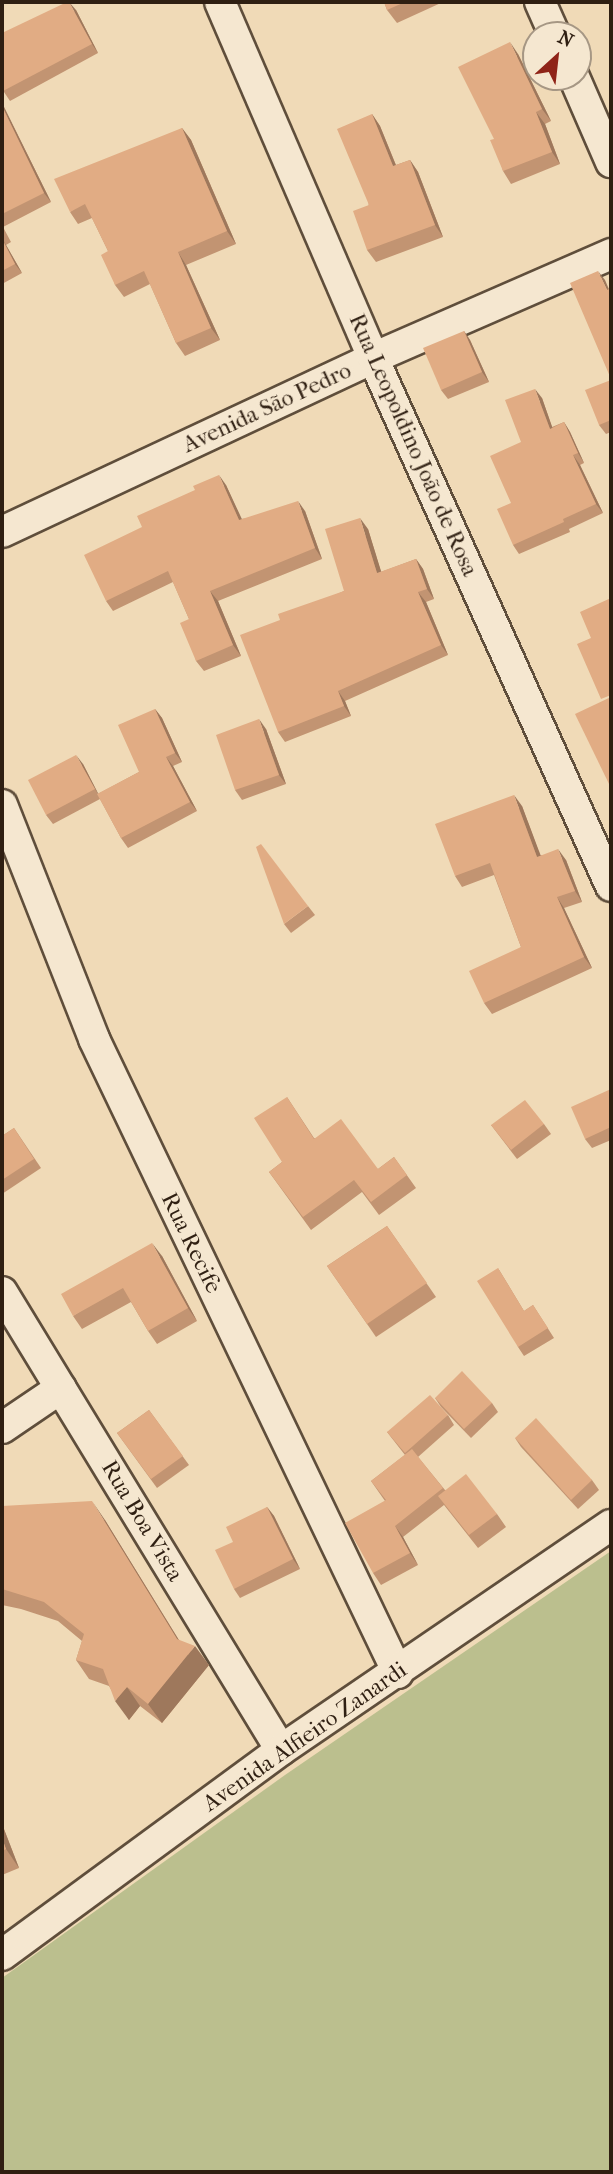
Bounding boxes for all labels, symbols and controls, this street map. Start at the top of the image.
north arrow [522,21,592,91]
text: N [554,26,577,52]
street label: Rua Leopoldino João de Rosa [343,310,483,580]
street label: Avenida São Pedro [178,357,356,459]
street label: Rua Recife [155,1188,227,1298]
street label: Rua Boa Vista [95,1456,189,1586]
street label: Avenida Alfieiro Zanardi [198,1656,412,1818]

